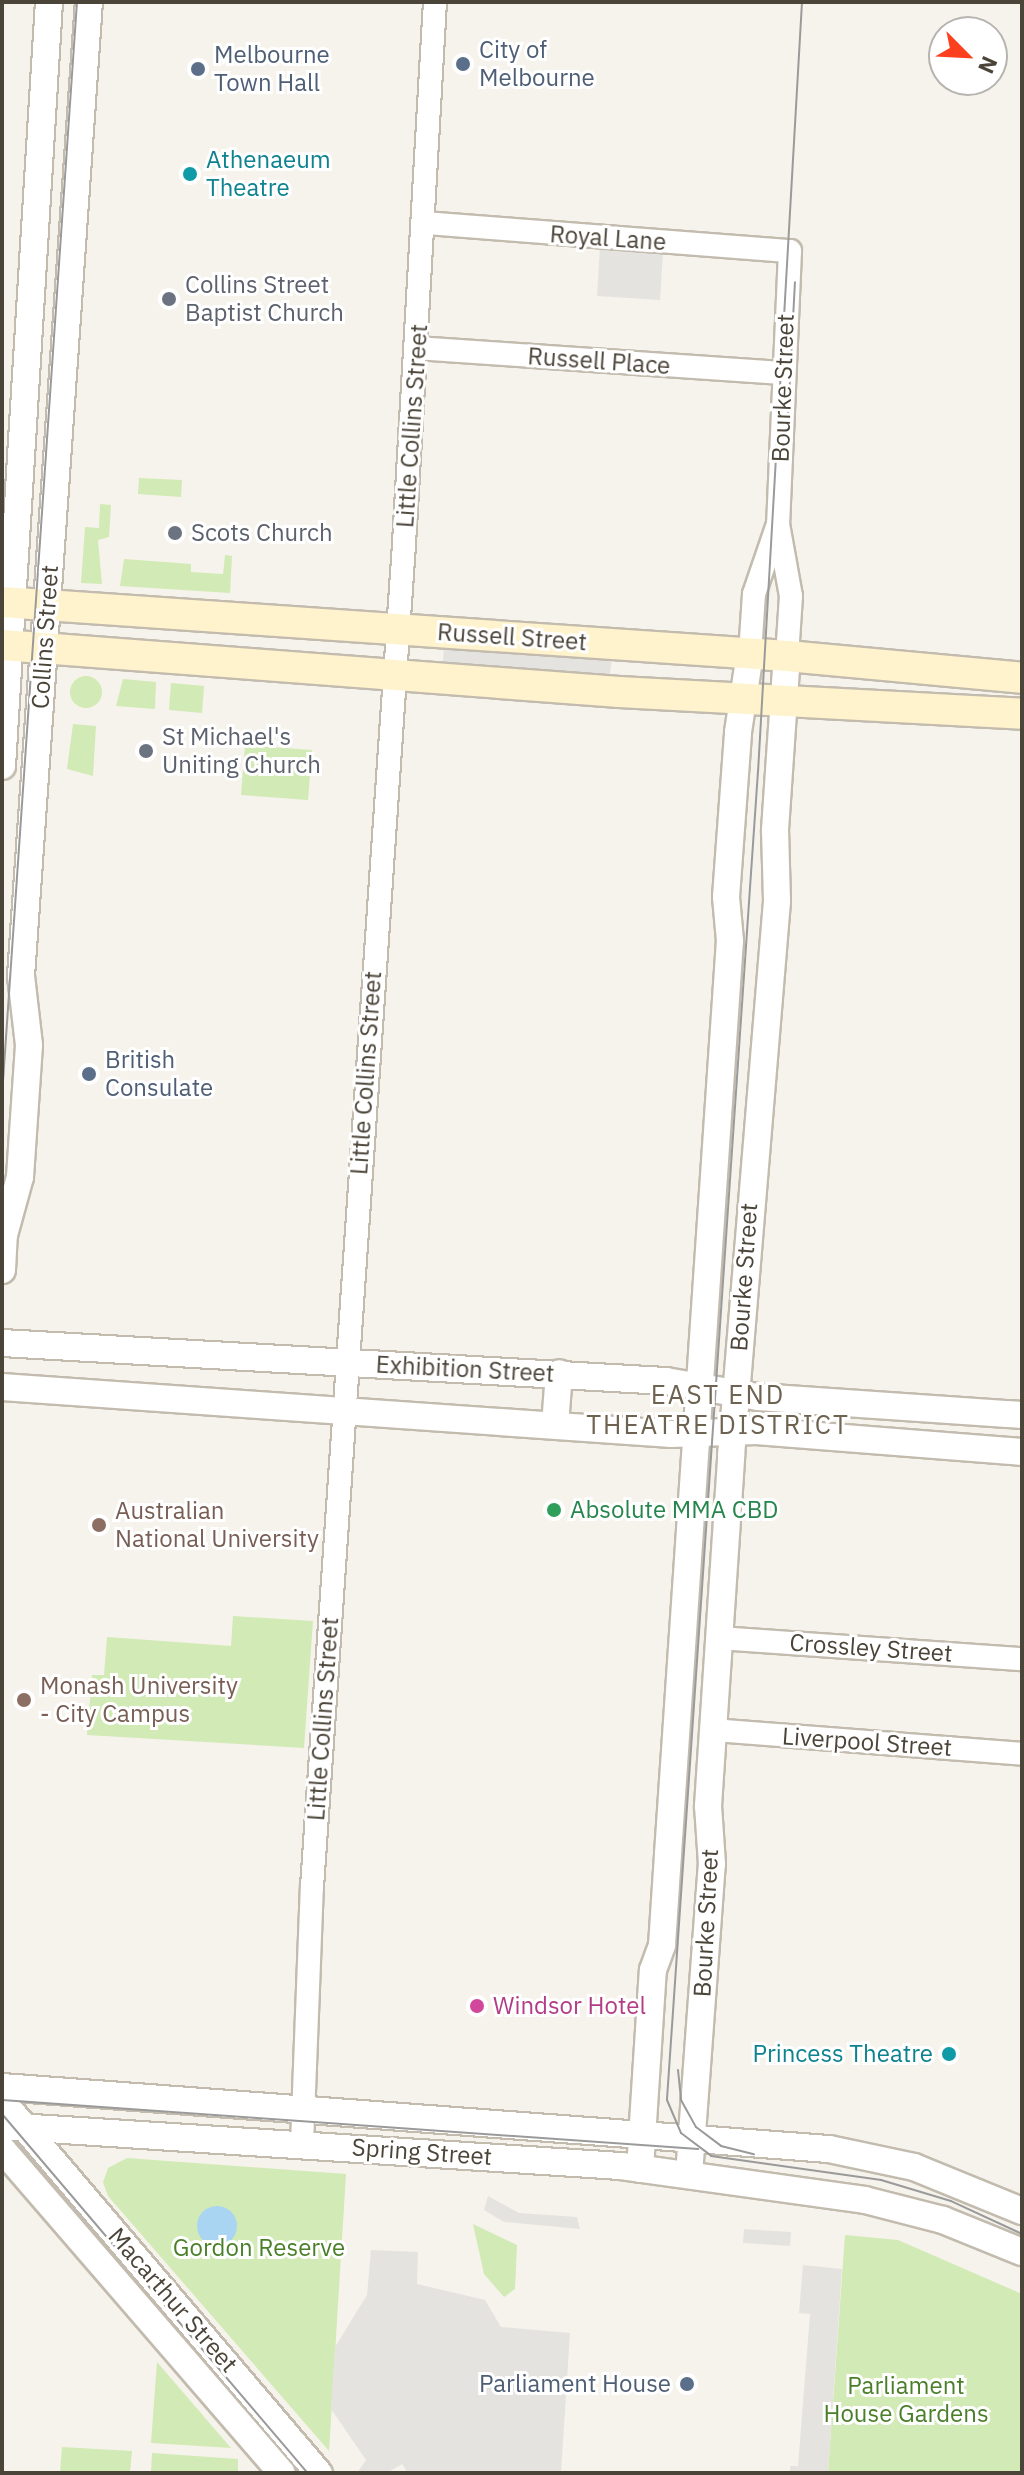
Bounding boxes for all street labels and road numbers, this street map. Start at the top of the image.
street label: Royal Lane [549,220,667,256]
street label: Bourke Street [766,313,800,463]
street label: Little Collins Street [391,323,433,529]
street label: Russell Place [527,342,671,380]
street label: Collins Street [26,564,64,710]
street label: Russell Street [436,617,588,657]
street label: Little Collins Street [345,970,387,1176]
street label: Bourke Street [724,1202,764,1352]
street label: Exhibition Street [375,1350,555,1388]
street label: Little Collins Street [302,1616,344,1822]
street label: Crossley Street [789,1628,953,1668]
street label: Liverpool Street [781,1722,953,1762]
street label: Bourke Street [688,1848,724,1998]
street label: Spring Street [351,2133,493,2171]
street label: Macarthur Street [102,2222,244,2378]

